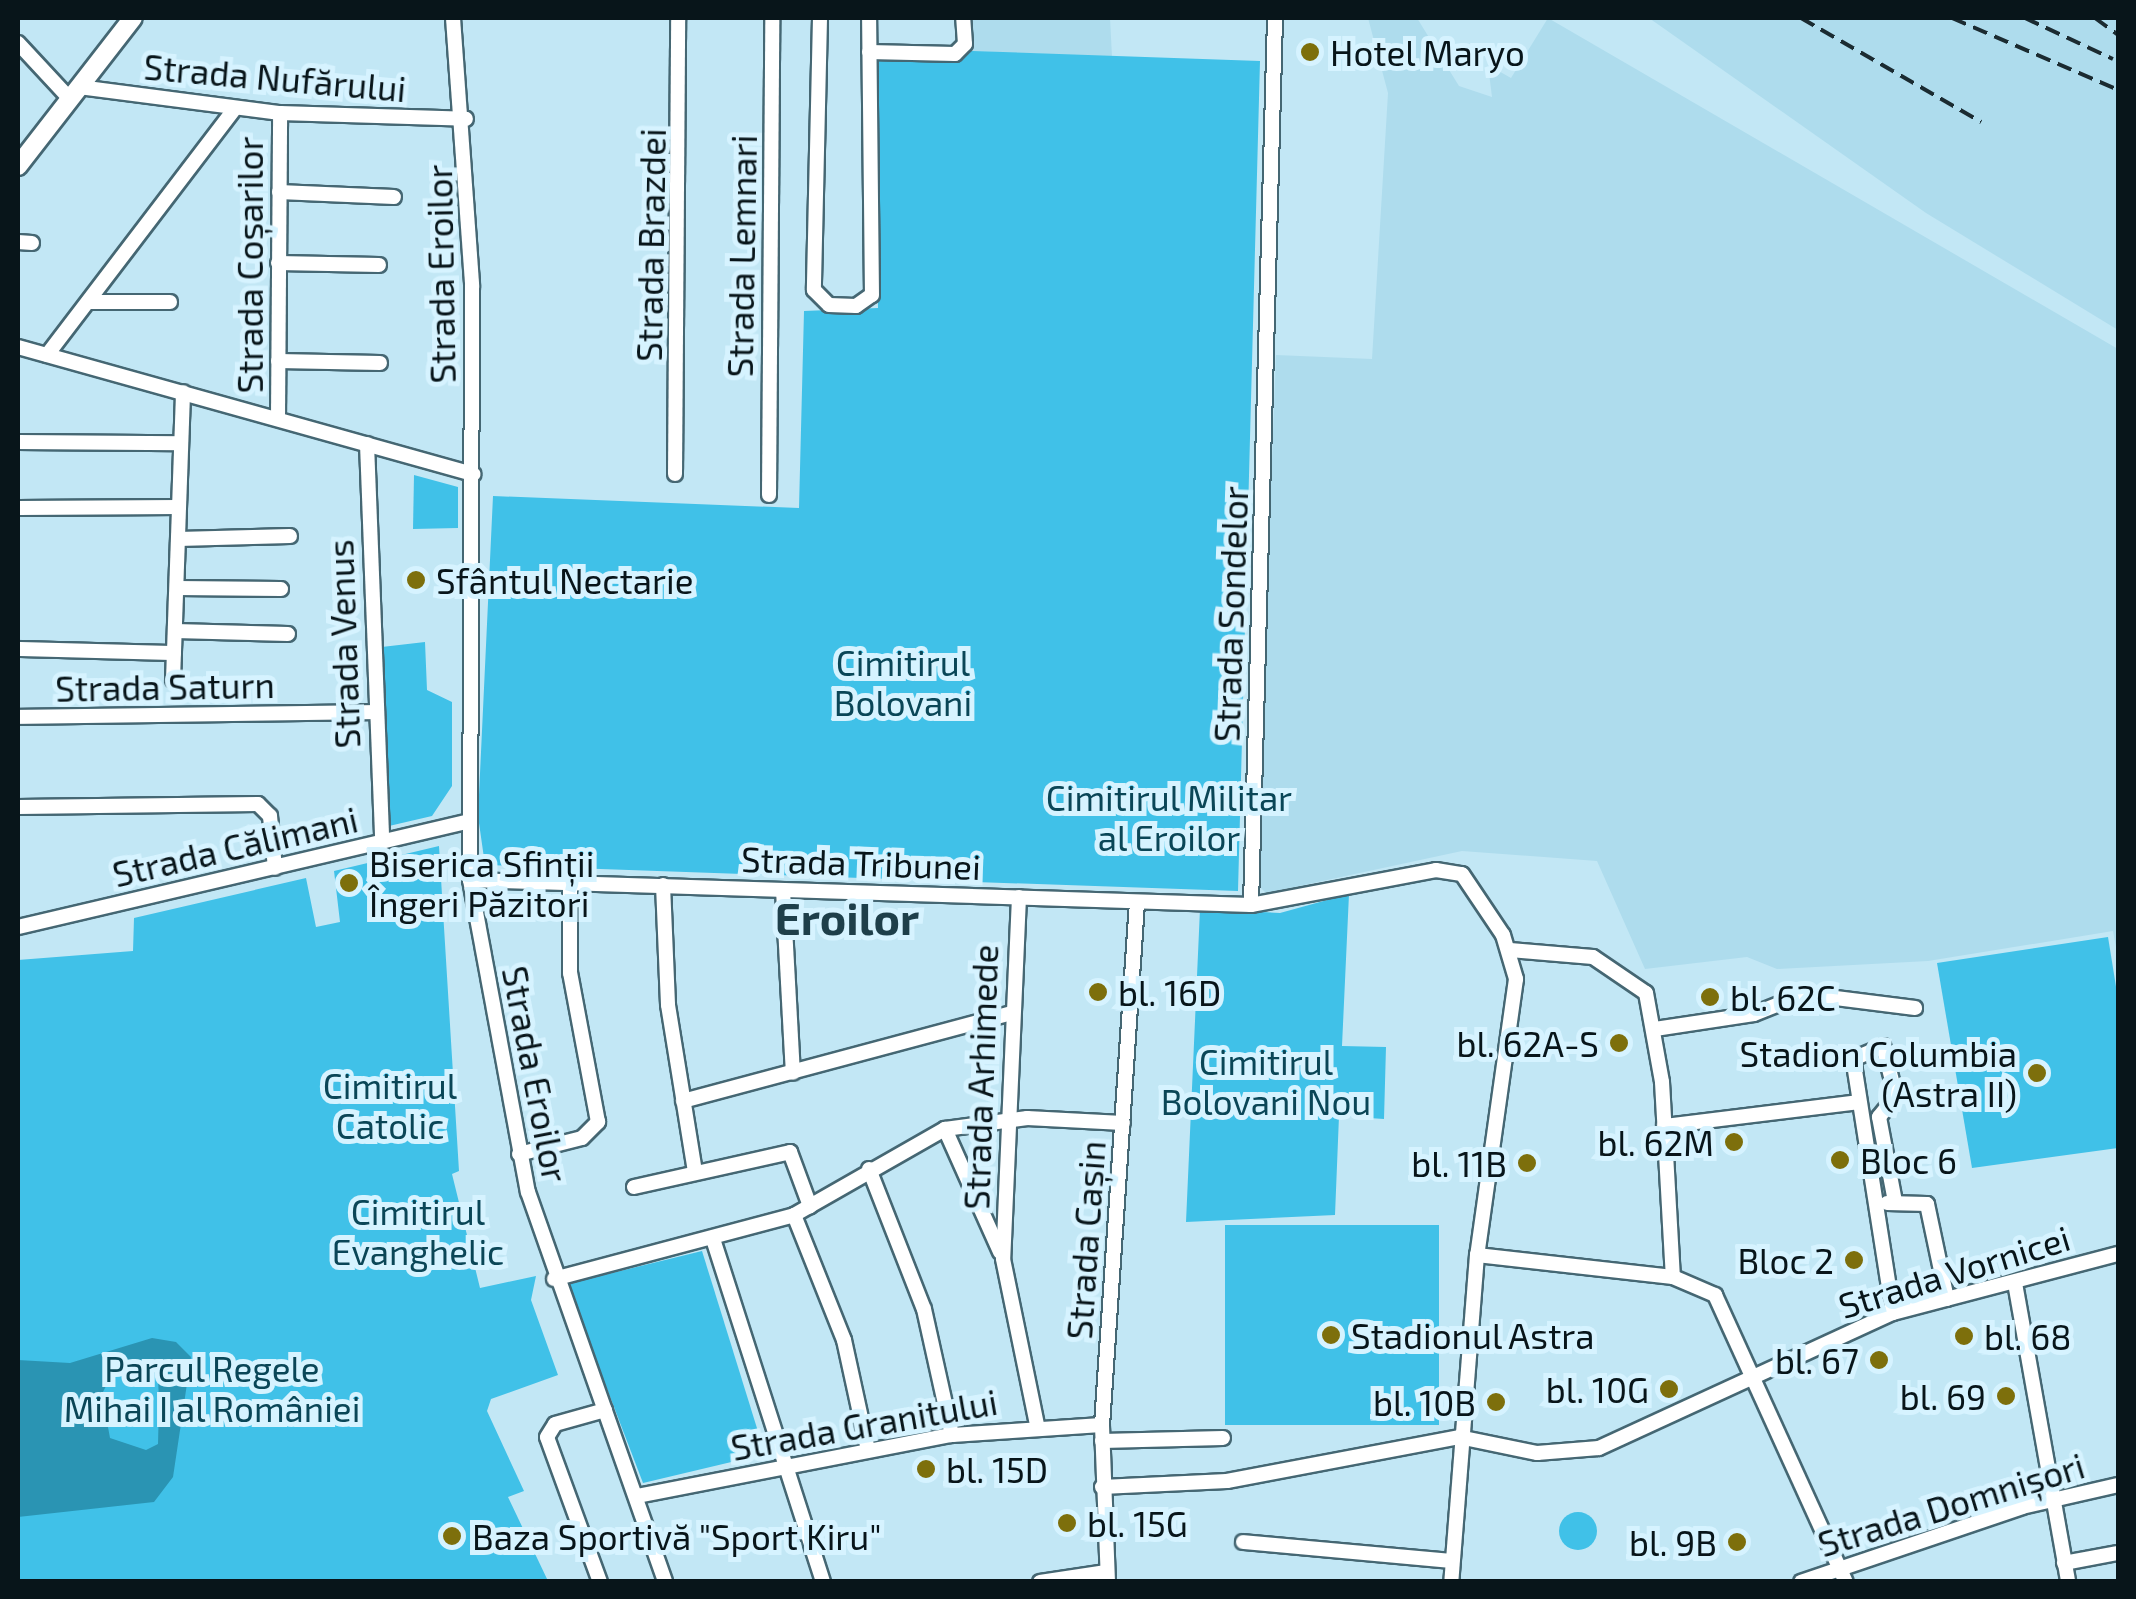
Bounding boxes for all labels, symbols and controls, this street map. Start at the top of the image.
place label: Hotel Maryo [1330,31,1526,73]
marker: Hotel Maryo [1299,41,1321,63]
street label: Strada Nufărului [142,45,408,109]
street label: Strada Brazdei [627,128,673,362]
street label: Strada Lemnari [718,134,764,378]
street label: Strada Coșarilor [228,137,270,393]
street label: Strada Eroilor [417,164,463,384]
street label: Strada Sondelor [1205,485,1255,743]
street label: Strada Venus [318,538,368,750]
place label: Sfântul Nectarie [436,559,694,601]
marker: Sfântul Nectarie [405,569,427,591]
park label: Cimitirul Bolovani [834,641,972,723]
street label: Strada Saturn [55,663,275,709]
park label: Cimitirul Militar al Eroilor [1045,776,1293,858]
street label: Strada Călimani [108,797,362,895]
street label: Strada Tribunei [740,837,982,887]
place label: Biserica Sfinții Îngeri Păzitori [369,842,594,924]
marker: Biserica Sfinții Îngeri Păzitori [338,872,360,894]
district label: Eroilor [775,891,919,945]
street label: Strada Arhimede [954,943,1006,1211]
street label: Strada Eroilor [494,962,578,1186]
place label: bl. 16D [1118,971,1221,1013]
place label: bl. 62C [1730,976,1836,1018]
marker: bl. 16D [1087,981,1109,1003]
marker: bl. 62C [1699,986,1721,1008]
place label: bl. 62A-S [1456,1022,1599,1064]
marker: bl. 62A-S [1608,1032,1630,1054]
place label: Stadion Columbia (Astra II) [1740,1032,2017,1114]
park label: Cimitirul Bolovani Nou [1161,1040,1371,1122]
marker: Stadion Columbia (Astra II) [2026,1062,2048,1084]
park label: Cimitirul Catolic [323,1064,457,1146]
place label: bl. 62M [1597,1121,1714,1163]
marker: bl. 62M [1723,1131,1745,1153]
street label: Strada Cașin [1057,1139,1113,1341]
place label: Bloc 6 [1860,1139,1957,1181]
place label: bl. 11B [1411,1142,1507,1184]
marker: Bloc 6 [1829,1149,1851,1171]
marker: bl. 11B [1516,1152,1538,1174]
park label: Cimitirul Evanghelic [332,1190,504,1272]
street label: Strada Vornicei [1833,1216,2075,1326]
place label: Bloc 2 [1737,1239,1834,1281]
marker: Bloc 2 [1843,1249,1865,1271]
place label: Stadionul Astra [1351,1314,1596,1356]
place label: bl. 68 [1984,1315,2071,1357]
marker: Stadionul Astra [1320,1324,1342,1346]
marker: bl. 68 [1953,1325,1975,1347]
place label: bl. 67 [1775,1339,1859,1381]
park label: Parcul Regele Mihai I al României [63,1347,361,1429]
marker: bl. 67 [1868,1349,1890,1371]
place label: bl. 10G [1546,1368,1649,1410]
place label: bl. 69 [1900,1375,1986,1417]
marker: bl. 10G [1658,1378,1680,1400]
street label: Strada Granitului [728,1380,1000,1468]
place label: bl. 10B [1373,1381,1476,1423]
marker: bl. 69 [1995,1385,2017,1407]
marker: bl. 10B [1485,1391,1507,1413]
street label: Strada Domnișori [1813,1444,2089,1564]
place label: bl. 15D [946,1448,1048,1490]
marker: bl. 15D [915,1458,937,1480]
place label: bl. 15G [1087,1502,1188,1544]
marker: bl. 15G [1056,1512,1078,1534]
place label: Baza Sportivă "Sport Kiru" [472,1515,882,1557]
place label: bl. 9B [1629,1521,1717,1563]
marker: Baza Sportivă "Sport Kiru" [441,1525,463,1547]
marker: bl. 9B [1726,1531,1748,1553]

